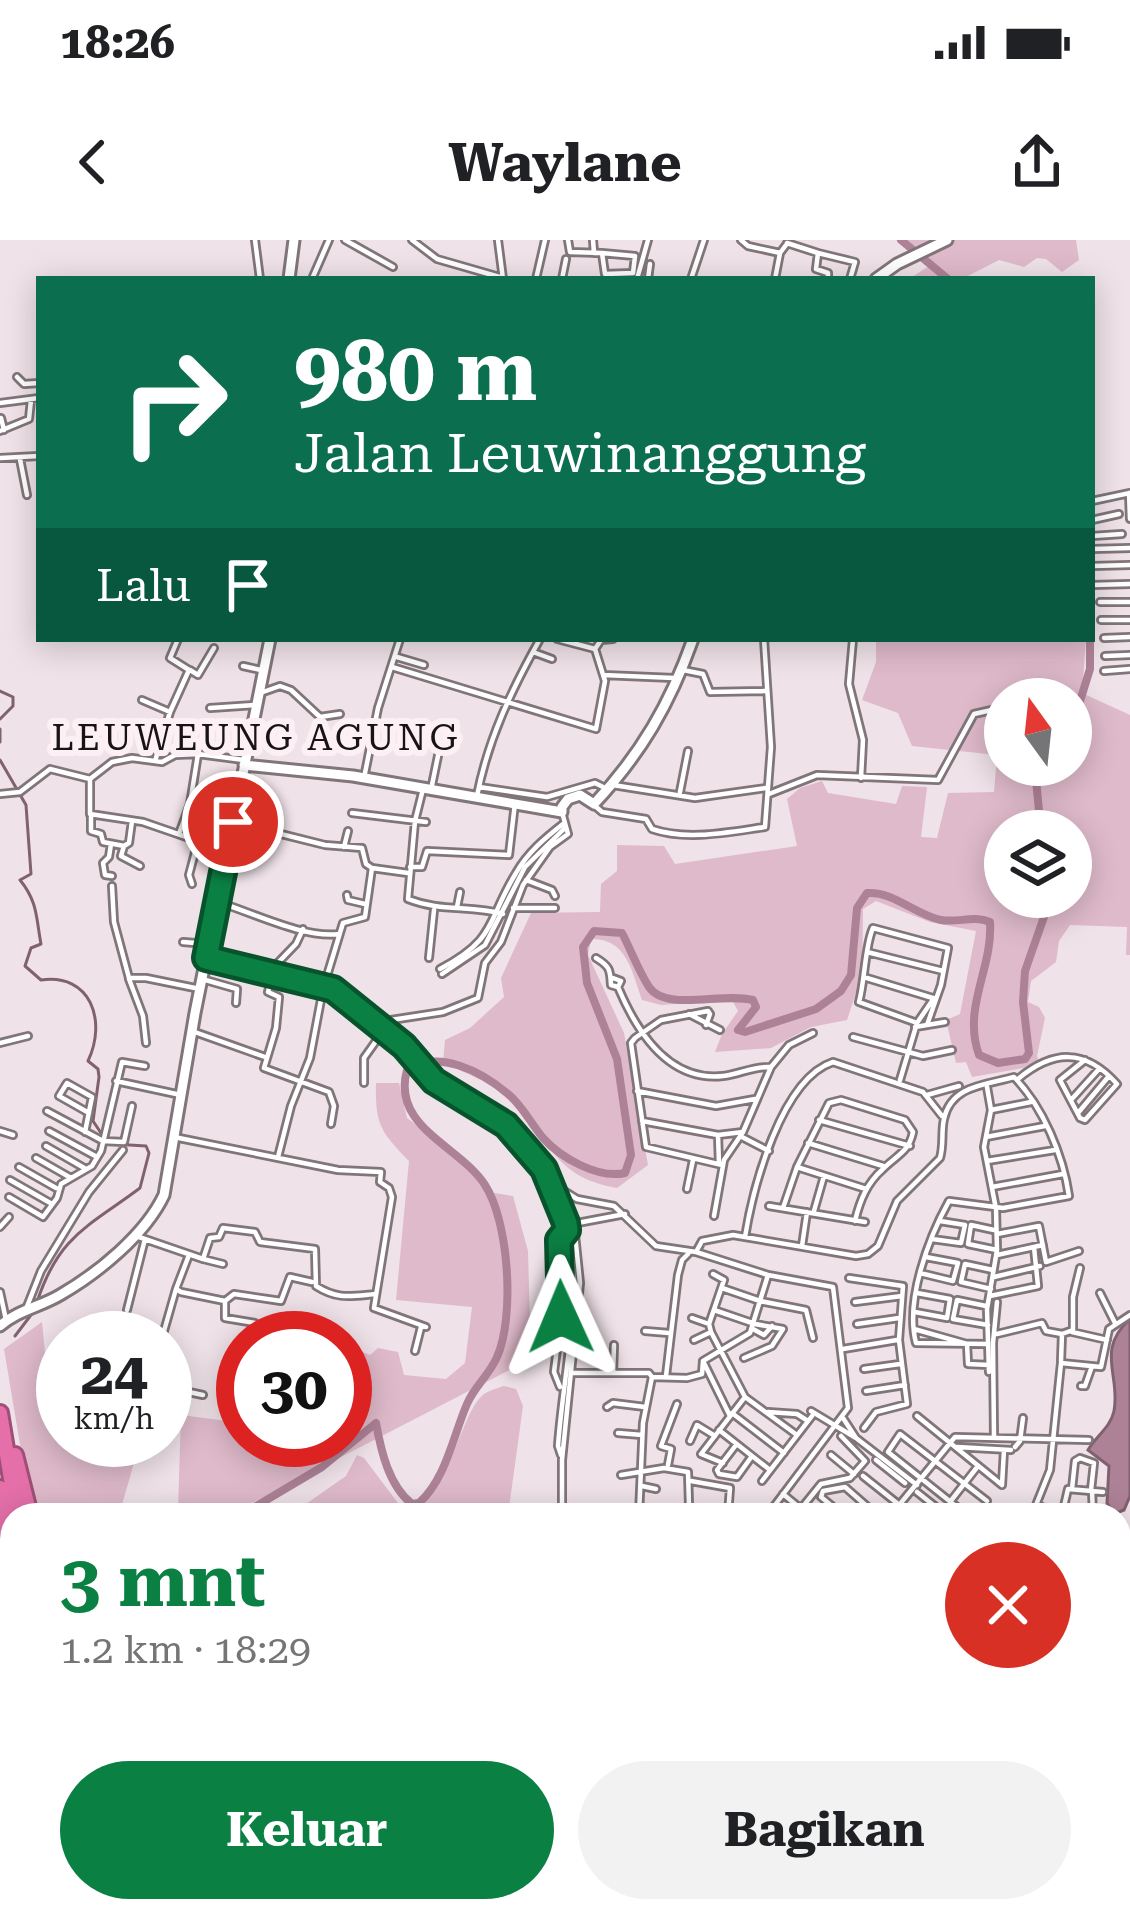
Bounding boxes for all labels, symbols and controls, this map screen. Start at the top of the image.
text: 18:26 [60,16,175,69]
icon: back [60,129,126,195]
icon: share [1004,129,1070,195]
text: Waylane [448,131,682,194]
text: 980 m [294,322,537,420]
icon: right [96,324,252,480]
text: Jalan Leuwinanggung [294,422,866,485]
icon: arrive [215,552,281,618]
text: Lalu [96,559,191,612]
north arrow [984,678,1092,786]
map controls [984,678,1092,918]
district label: LEUWEUNG AGUNG [52,717,460,759]
pin [182,771,284,873]
icon: arrive [200,789,266,855]
button: layers [984,810,1092,918]
position arrow [498,1254,624,1380]
speed limit sign: 30 [216,1311,372,1467]
text: 24 [80,1338,148,1409]
text: km/h [74,1401,154,1436]
text: 3 mnt [60,1539,266,1624]
button: close [945,1542,1071,1668]
text: 1.2 km · 18:29 [60,1627,311,1673]
button: Keluar [60,1761,554,1899]
button: Bagikan [578,1761,1071,1899]

